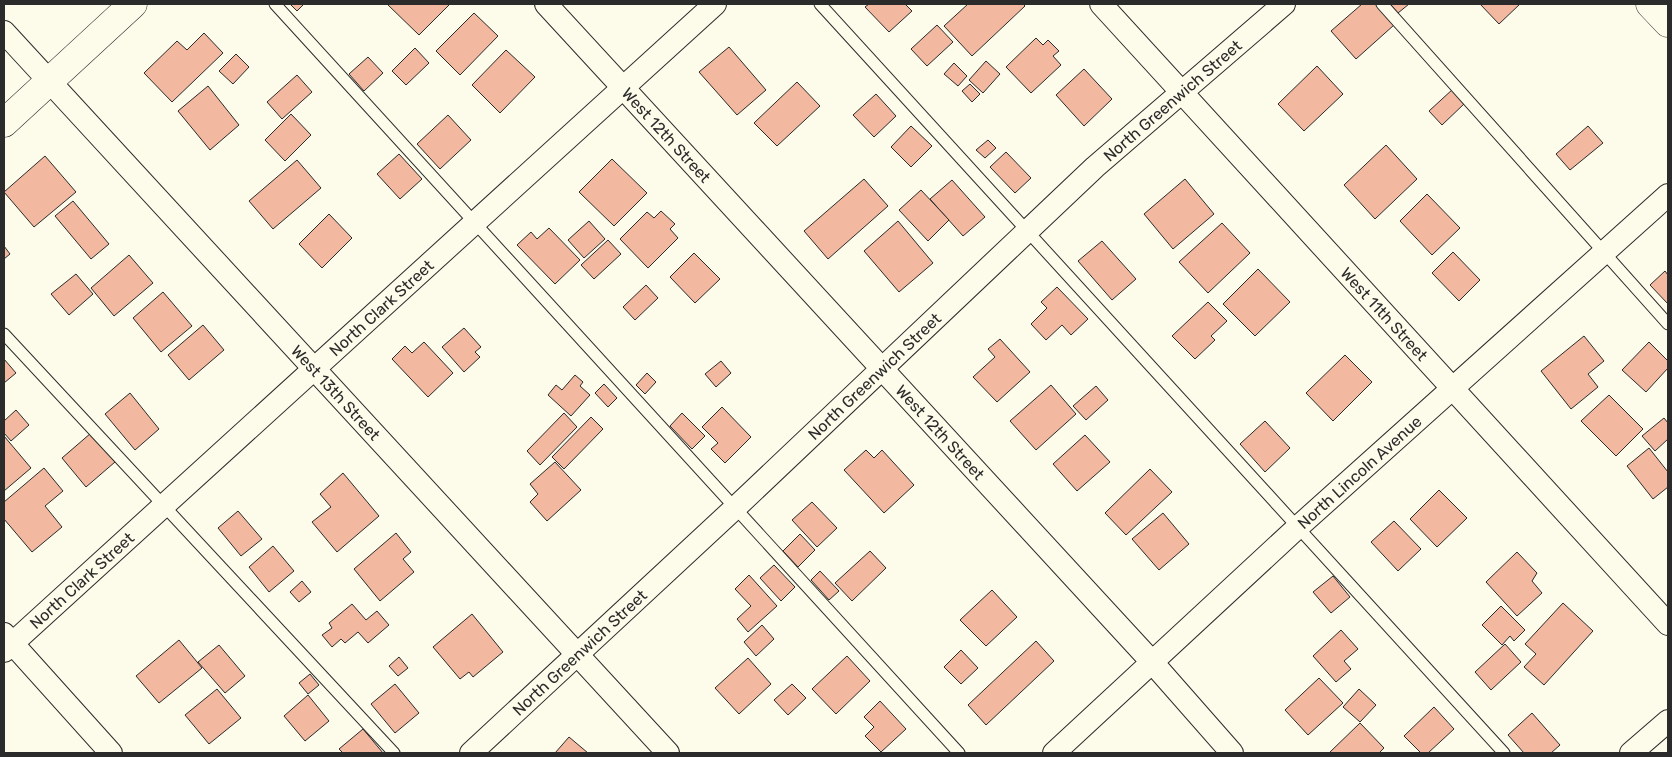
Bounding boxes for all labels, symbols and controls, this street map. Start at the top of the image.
street label: North Greenwich Street [1099,36,1245,165]
street label: West 12th Street [618,84,715,186]
street label: North Clark Street [325,256,437,360]
street label: West 11th Street [1337,263,1432,365]
street label: North Greenwich Street [804,309,945,444]
street label: West 13th Street [287,341,384,444]
street label: West 12th Street [892,381,989,484]
street label: North Lincoln Avenue [1293,411,1425,533]
street label: North Clark Street [26,528,138,633]
street label: North Greenwich Street [508,585,651,719]

